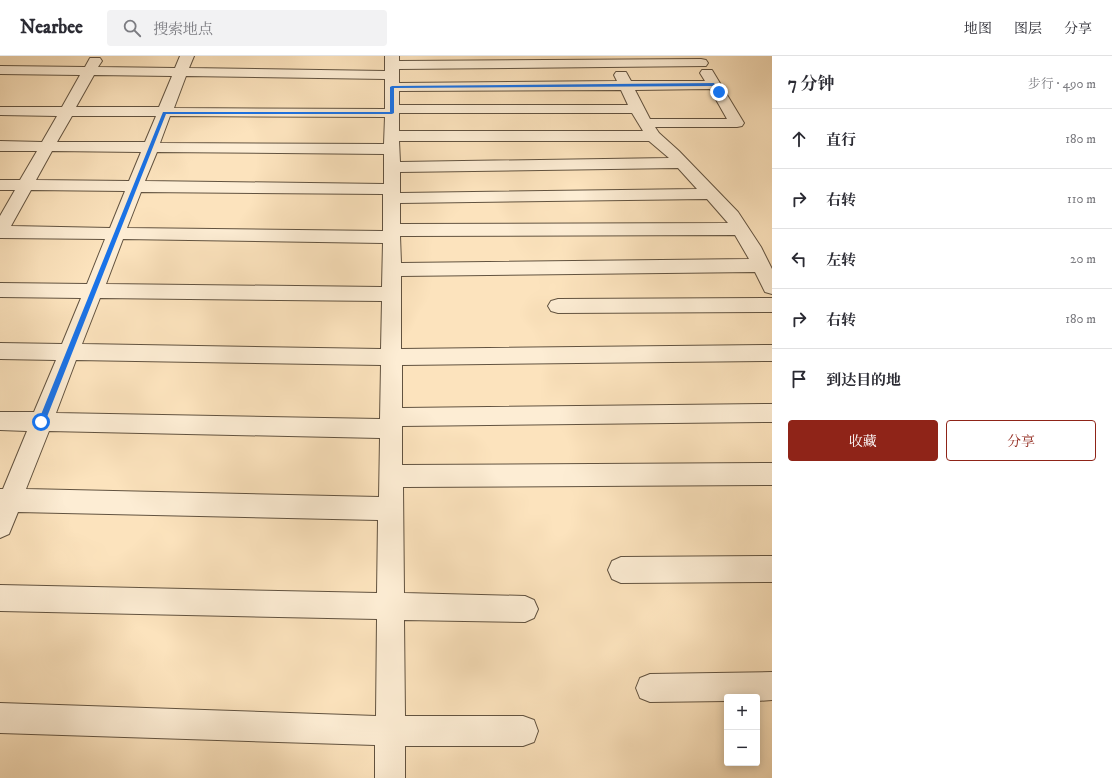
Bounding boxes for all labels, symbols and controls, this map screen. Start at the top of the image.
search box [107,10,387,46]
text: Nearbee [20,16,83,39]
icon: search [121,17,143,39]
text: 搜索地点 [153,20,213,39]
text: 地图 [964,20,992,38]
text: 图层 [1014,20,1042,38]
text: 分享 [1064,20,1092,38]
text: 7 分钟 [788,73,835,95]
text: 步行 · 490 m [1028,76,1096,92]
route end [710,83,728,101]
icon: ahead [788,128,810,150]
text: 直行 [826,131,856,150]
text: 180 m [1065,131,1096,147]
icon: right [788,188,810,210]
text: 右转 [826,191,856,210]
text: 110 m [1067,191,1096,207]
icon: left [788,248,810,270]
text: 左转 [826,251,856,270]
text: 20 m [1070,251,1096,267]
icon: right [788,308,810,330]
text: 右转 [826,311,856,330]
text: 180 m [1065,311,1096,327]
icon: arrive [788,368,810,390]
text: 到达目的地 [826,371,901,390]
route start [32,413,50,431]
button: 收藏 [788,420,938,461]
button: 分享 [946,420,1096,461]
map controls [724,694,760,766]
button: + [724,694,760,730]
button: − [724,730,760,766]

